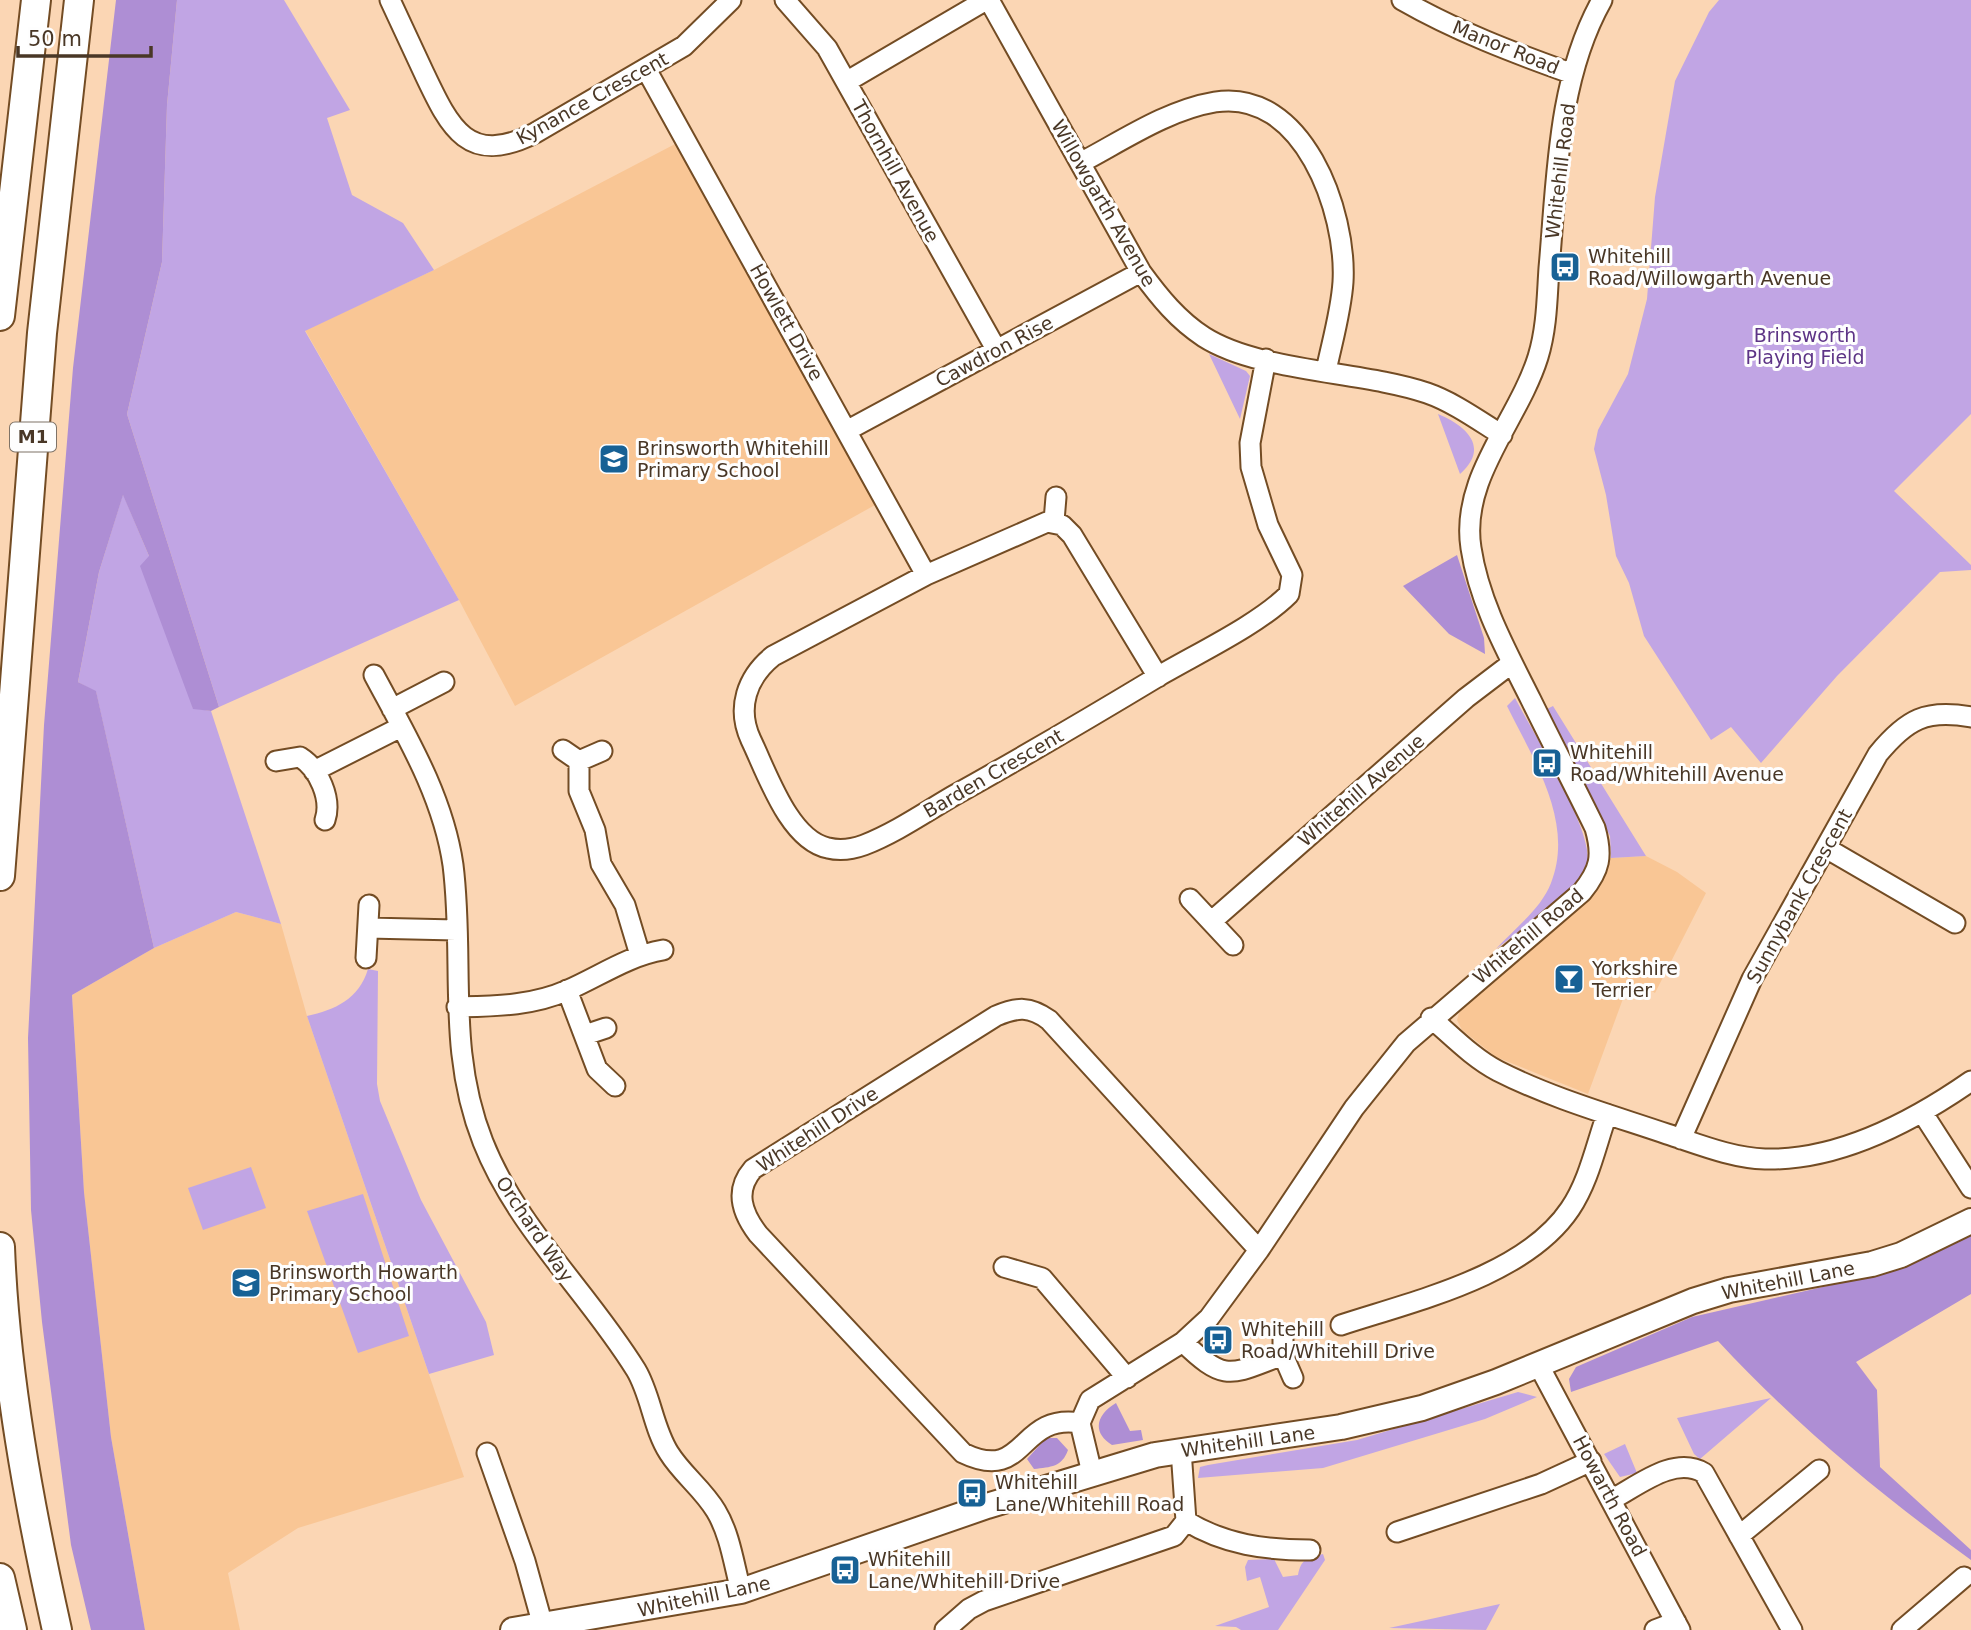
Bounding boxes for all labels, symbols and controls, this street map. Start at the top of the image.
scale bar [18,14,150,58]
street label: Manor Road [1449,16,1563,78]
text: 50 m [28,27,82,51]
street label: Kynance Crescent [512,47,672,149]
street label: Thornhill Avenue [847,95,944,246]
street label: Whitehill Road [1541,102,1579,240]
street label: Willowgarth Avenue [1047,116,1161,290]
place label: Whitehill Road/Willowgarth Avenue [1588,245,1831,289]
bus stop icon: Whitehill Road/Willowgarth Avenue [1548,250,1582,284]
street label: Howlett Drive [746,260,828,384]
street label: Cawdron Rise [932,311,1056,391]
park label: Brinsworth Playing Field [1746,324,1864,368]
road number: M1 [10,422,56,452]
place label: Brinsworth Whitehill Primary School [637,437,829,481]
school or university icon: Brinsworth Whitehill Primary School [597,442,631,476]
street label: Barden Crescent [919,724,1067,822]
street label: Whitehill Avenue [1293,729,1429,851]
place label: Whitehill Road/Whitehill Avenue [1570,741,1784,785]
bus stop icon: Whitehill Road/Whitehill Avenue [1530,746,1564,780]
street label: Sunnybank Crescent [1742,805,1856,987]
street label: Whitehill Road [1469,884,1587,988]
place label: Yorkshire Terrier [1591,957,1678,1001]
bar icon: Yorkshire Terrier [1552,962,1586,996]
street label: Whitehill Drive [752,1082,882,1176]
street label: Orchard Way [492,1172,578,1286]
street label: Whitehill Lane [1720,1256,1856,1304]
place label: Brinsworth Howarth Primary School [269,1261,458,1305]
school or university icon: Brinsworth Howarth Primary School [229,1266,263,1300]
place label: Whitehill Road/Whitehill Drive [1241,1318,1435,1362]
bus stop icon: Whitehill Road/Whitehill Drive [1201,1323,1235,1357]
street label: Whitehill Lane [1180,1421,1316,1461]
street label: Howarth Road [1569,1432,1651,1560]
place label: Whitehill Lane/Whitehill Road [995,1471,1184,1515]
bus stop icon: Whitehill Lane/Whitehill Road [955,1476,989,1510]
place label: Whitehill Lane/Whitehill Drive [868,1548,1060,1592]
bus stop icon: Whitehill Lane/Whitehill Drive [828,1553,862,1587]
street label: Whitehill Lane [636,1571,772,1621]

